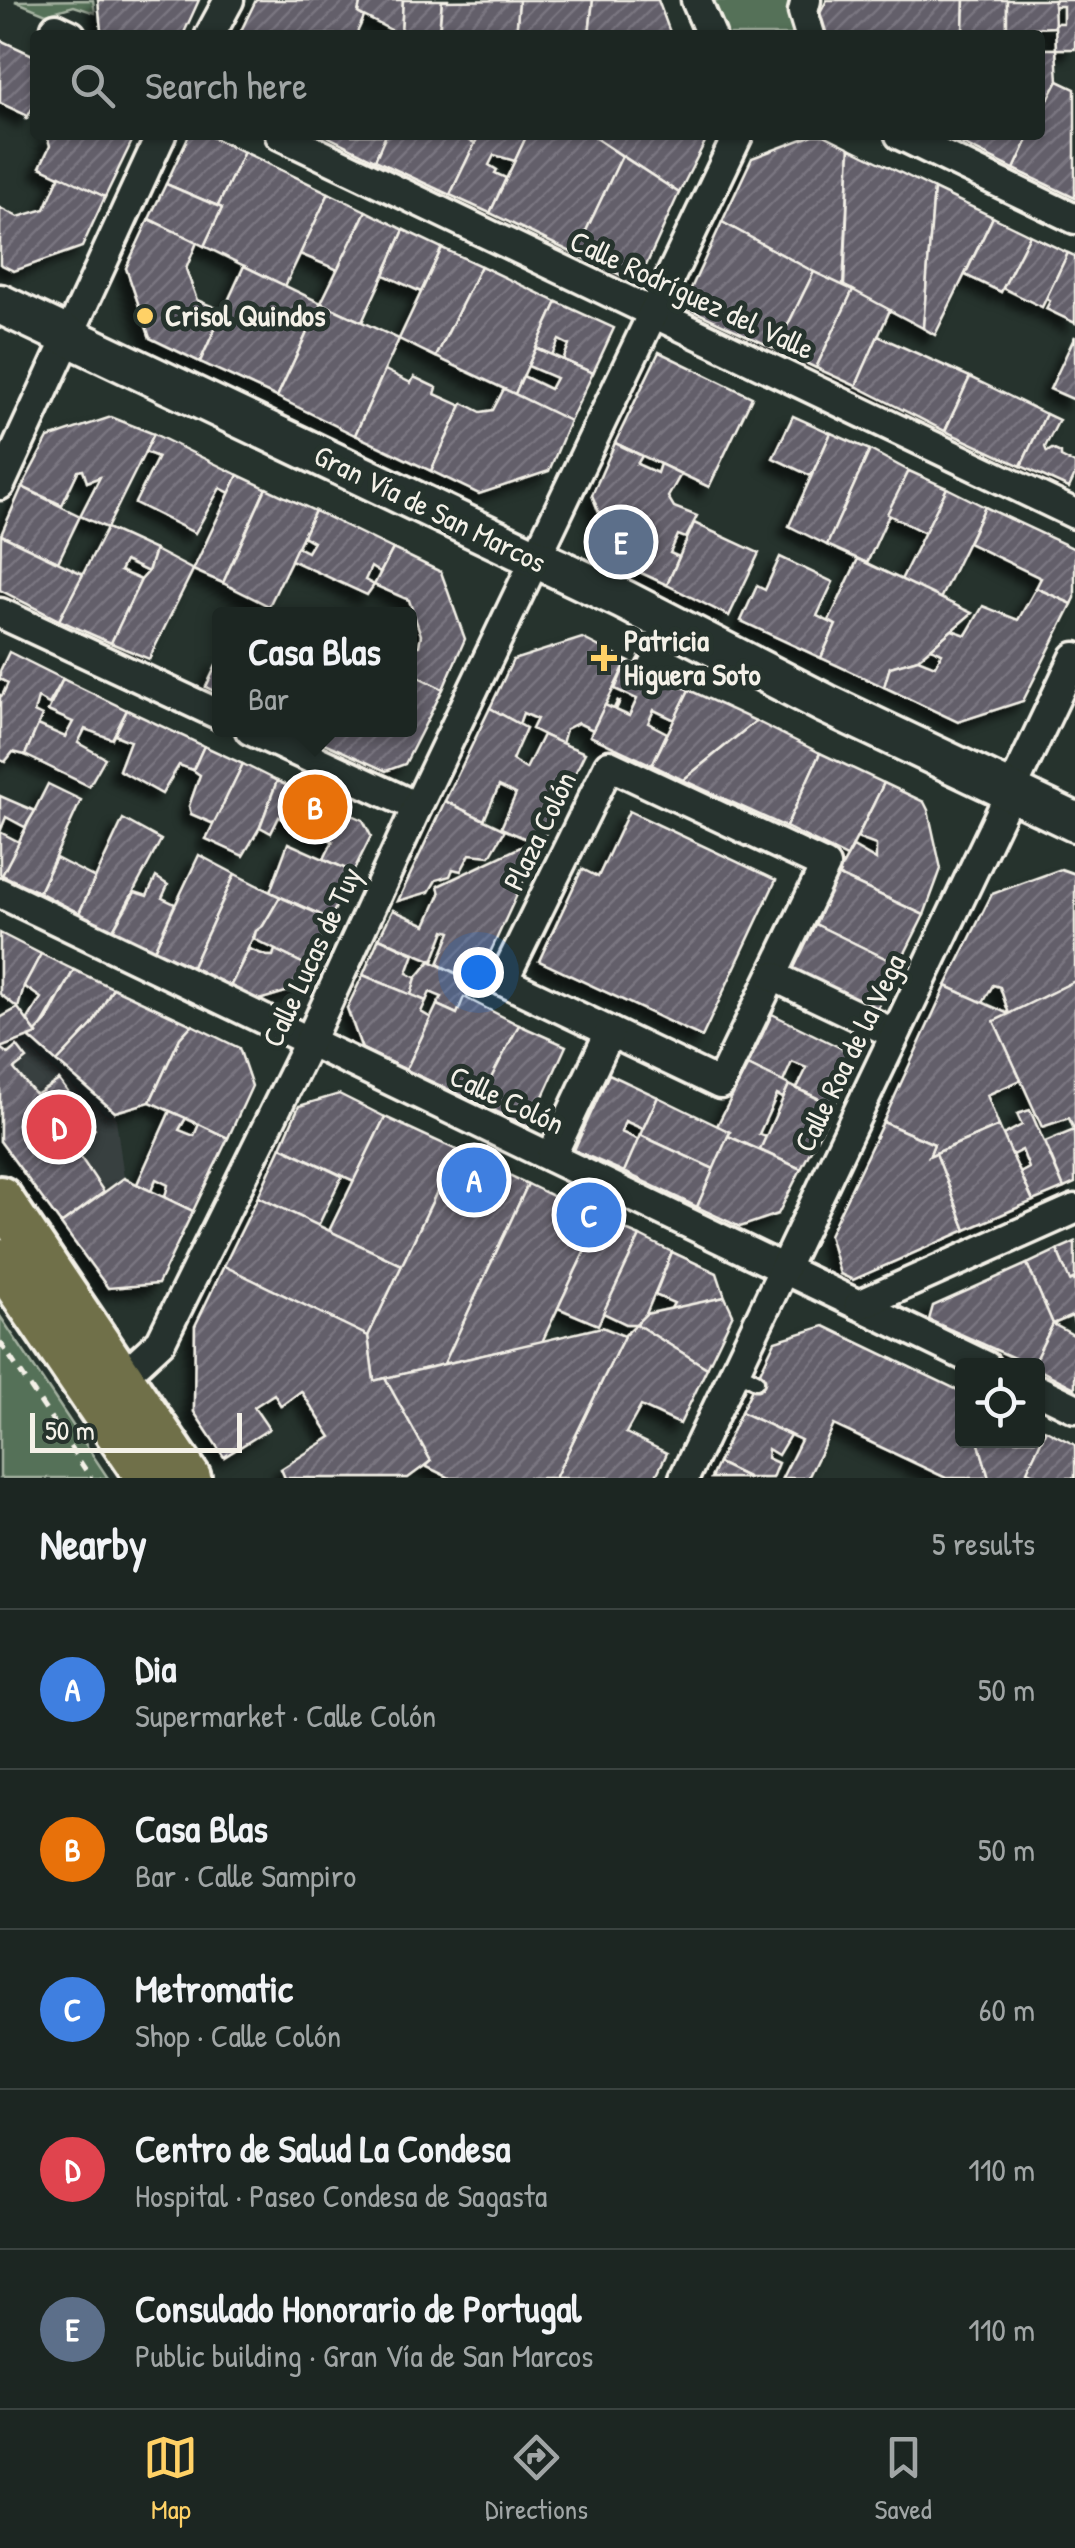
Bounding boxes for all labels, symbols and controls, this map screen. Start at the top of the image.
search box [30,30,1045,140]
icon: search [65,58,120,113]
text: Search here [145,59,307,111]
street label: Calle Rodríguez del Valle [564,220,821,368]
place label: Crisol Quindos [165,295,326,335]
marker: Crisol Quindos [134,305,156,327]
street label: Gran Vía de San Marcos [308,435,553,582]
pin: E [588,504,654,580]
popup [212,607,417,737]
place label: Patricia Higuera Soto [624,620,761,695]
text: Casa Blas [248,625,381,677]
marker: Patricia Higuera Soto [593,647,615,669]
text: Bar [248,677,289,720]
street label: Plaza Colón [493,764,585,897]
pin: B [282,770,348,844]
street label: Calle Lucas de Tuy [252,860,370,1053]
your location [453,947,504,998]
street label: Calle Roa de la Vega [784,947,914,1158]
street label: Calle Colón [444,1055,571,1143]
pin: D [27,1090,92,1164]
pin: A [442,1142,506,1218]
pin: C [556,1178,622,1252]
map controls [955,1358,1045,1448]
button: locate [955,1358,1045,1448]
scale bar [30,1408,242,1452]
text: 50 m [45,1411,95,1449]
text: Nearby [40,1515,147,1572]
text: 5 results [932,1522,1035,1565]
text: Dia [135,1642,176,1694]
text: A [65,1668,80,1711]
text: 50 m [978,1668,1035,1711]
text: Supermarket · Calle Colón [135,1694,436,1737]
text: Casa Blas [135,1802,268,1854]
text: B [64,1828,81,1871]
text: 50 m [978,1828,1035,1871]
text: Bar · Calle Sampiro [135,1854,356,1897]
text: Metromatic [135,1962,293,2014]
text: C [64,1988,81,2031]
text: 60 m [979,1988,1035,2031]
text: Shop · Calle Colón [135,2014,341,2057]
text: Centro de Salud La Condesa [135,2122,510,2174]
text: D [65,2148,80,2191]
text: 110 m [968,2148,1035,2191]
text: Hospital · Paseo Condesa de Sagasta [135,2174,547,2217]
text: Consulado Honorario de Portugal [135,2282,581,2334]
text: E [65,2308,80,2351]
text: 110 m [968,2308,1035,2351]
text: Public building · Gran Vía de San Marcos [135,2334,593,2377]
tab: Map [143,2430,198,2528]
tab: Directions [485,2430,588,2528]
tab: Saved [875,2430,932,2528]

